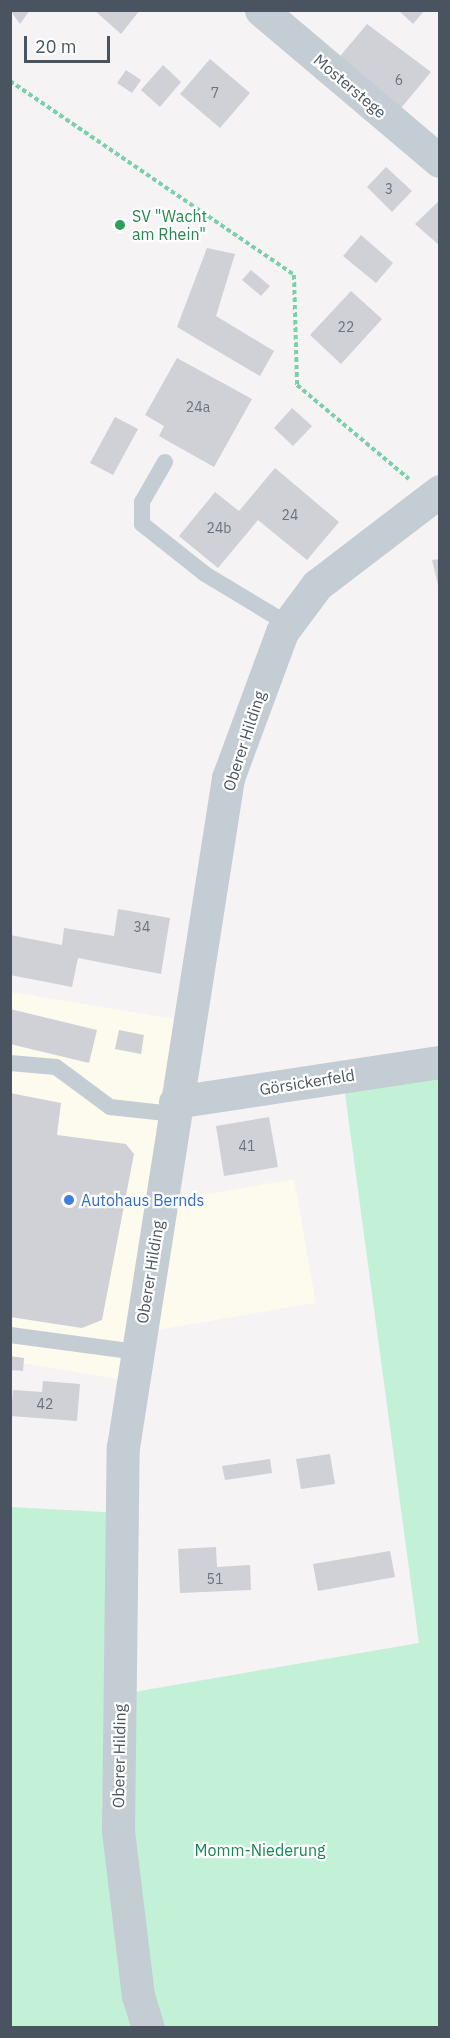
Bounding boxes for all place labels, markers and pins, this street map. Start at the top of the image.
place label: SV "Wacht am Rhein" [132,206,207,244]
marker: SV "Wacht am Rhein" [113,218,127,232]
place label: Autohaus Bernds [81,1190,204,1210]
marker: Autohaus Bernds [62,1193,76,1207]

